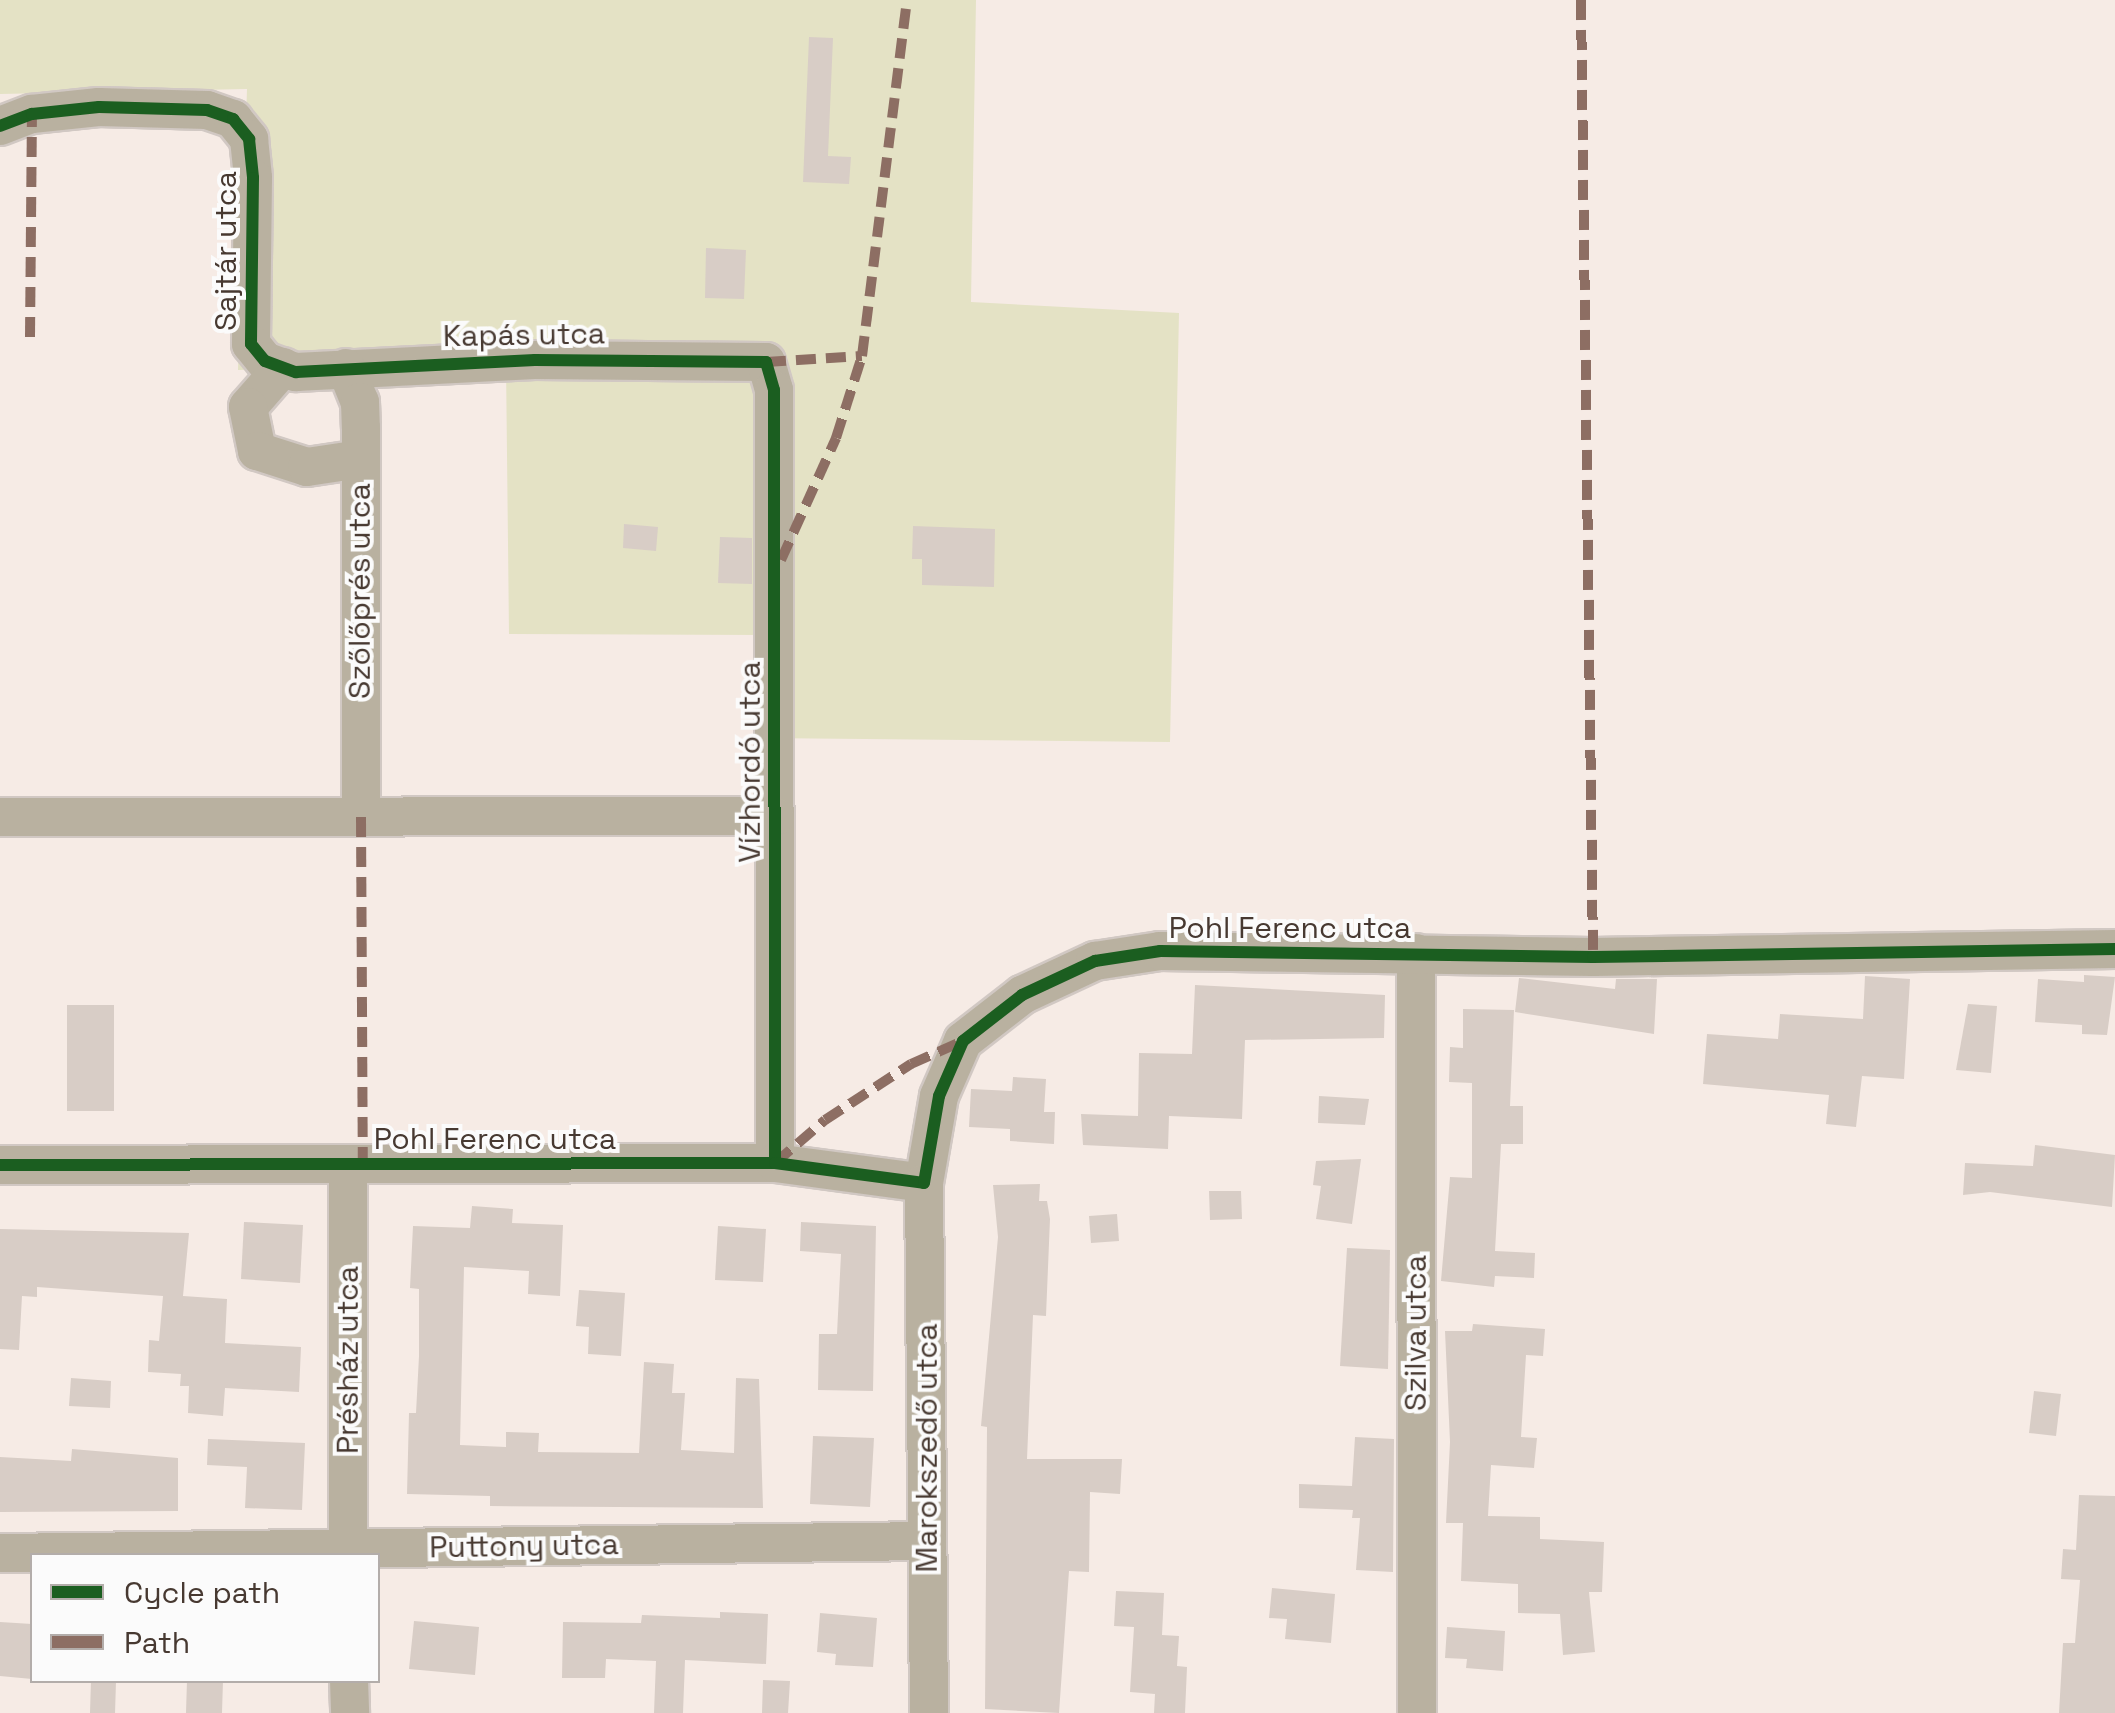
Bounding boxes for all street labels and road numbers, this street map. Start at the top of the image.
street label: Sajtár utca [208,171,244,331]
street label: Kapás utca [443,316,605,354]
street label: Szőlőprés utca [342,483,378,699]
street label: Vízhordó utca [732,661,768,863]
street label: Pohl Ferenc utca [1169,910,1411,946]
street label: Pohl Ferenc utca [374,1121,616,1157]
street label: Szilva utca [1398,1255,1434,1411]
street label: Présház utca [330,1266,366,1454]
street label: Marokszedő utca [909,1323,945,1573]
street label: Puttony utca [429,1526,619,1566]

